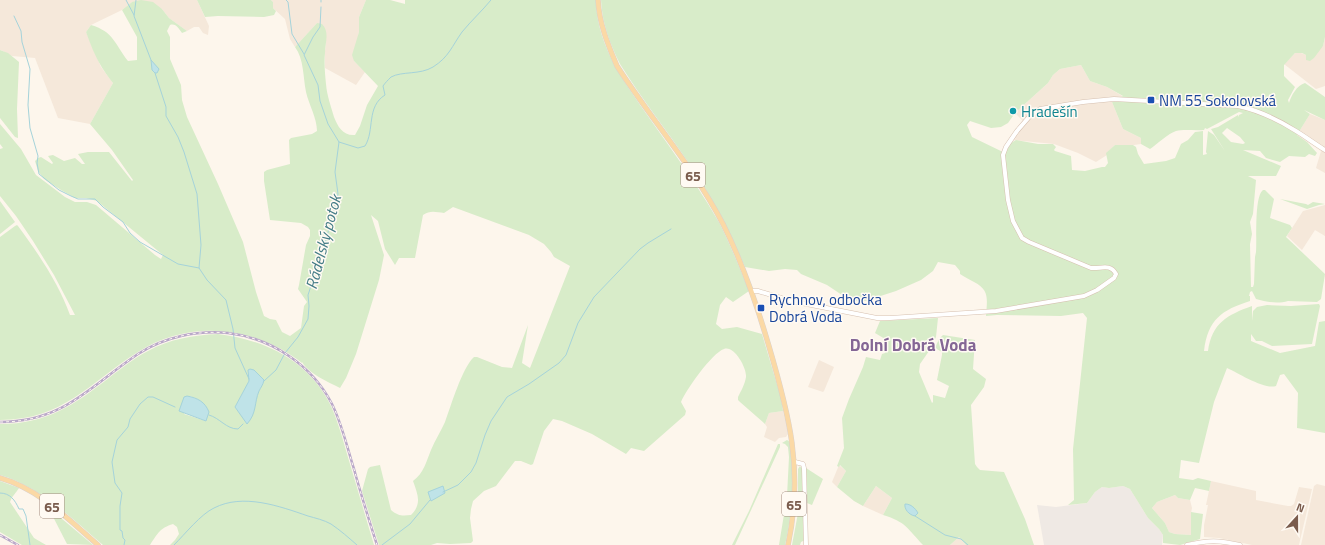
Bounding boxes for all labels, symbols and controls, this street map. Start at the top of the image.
place label: NM 55 Sokolovská [1159,89,1277,112]
marker: NM 55 Sokolovská [1146,95,1156,105]
place label: Hradešín [1021,100,1078,123]
marker: Hradešín [1008,106,1018,116]
road number: 65 [681,163,705,187]
water label: Rádelský potok [299,190,348,292]
place label: Rychnov, odbočka Dobrá Voda [769,288,882,328]
marker: Rychnov, odbočka Dobrá Voda [756,303,766,313]
district label: Dolní Dobrá Voda [850,332,977,358]
road number: 65 [782,492,806,516]
road number: 65 [40,494,64,518]
north arrow [1277,497,1317,537]
text: N [1294,499,1307,516]

